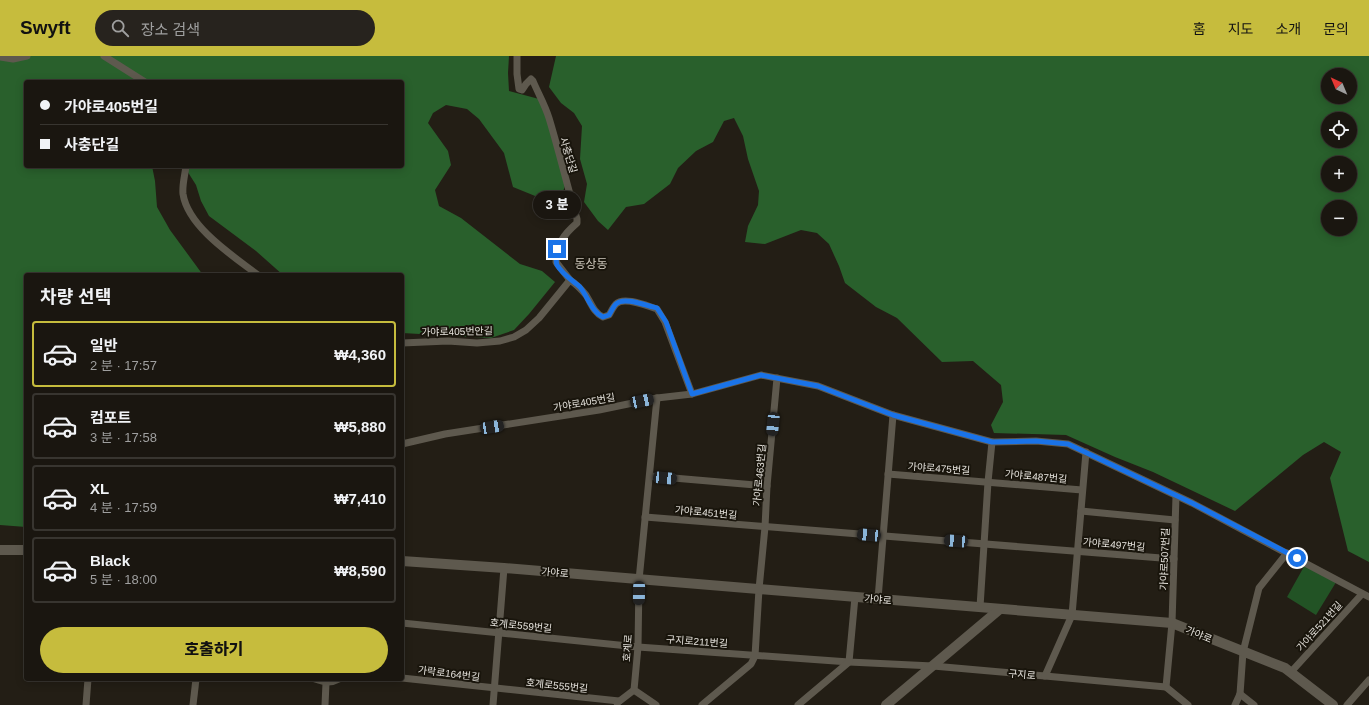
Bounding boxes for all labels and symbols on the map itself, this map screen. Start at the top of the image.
north arrow [1321,68,1357,104]
street label: 사충단길 [558,136,579,174]
callout: 3 분 [533,191,581,219]
route end [548,240,566,258]
district label: 동상동 [574,257,608,271]
street label: 가야로405번안길 [421,325,493,338]
street label: 가야로405번길 [552,392,616,413]
car [629,393,655,409]
car [766,411,780,437]
car [479,419,505,435]
street label: 가야로463번길 [751,443,768,507]
street label: 가야로475번길 [907,461,971,476]
street label: 가야로487번길 [1004,468,1068,485]
car [653,471,677,485]
street label: 가야로451번길 [674,504,738,521]
car [857,528,881,542]
street label: 가야로507번길 [1158,528,1171,591]
car [944,534,968,548]
street label: 가야로497번길 [1082,536,1146,553]
route start [1288,549,1306,567]
street label: 가야로 [541,566,569,579]
car [633,581,645,605]
street label: 가야로 [864,593,892,606]
street label: 가야로521번길 [1294,599,1344,653]
street label: 호계로559번길 [489,617,553,634]
street label: 가야로 [1184,624,1214,645]
street label: 호계로 [621,634,634,662]
street label: 구지로211번길 [666,634,728,649]
street label: 가락로164번길 [417,664,481,683]
street label: 구지로 [1008,668,1036,681]
street label: 호계로555번길 [525,677,589,694]

